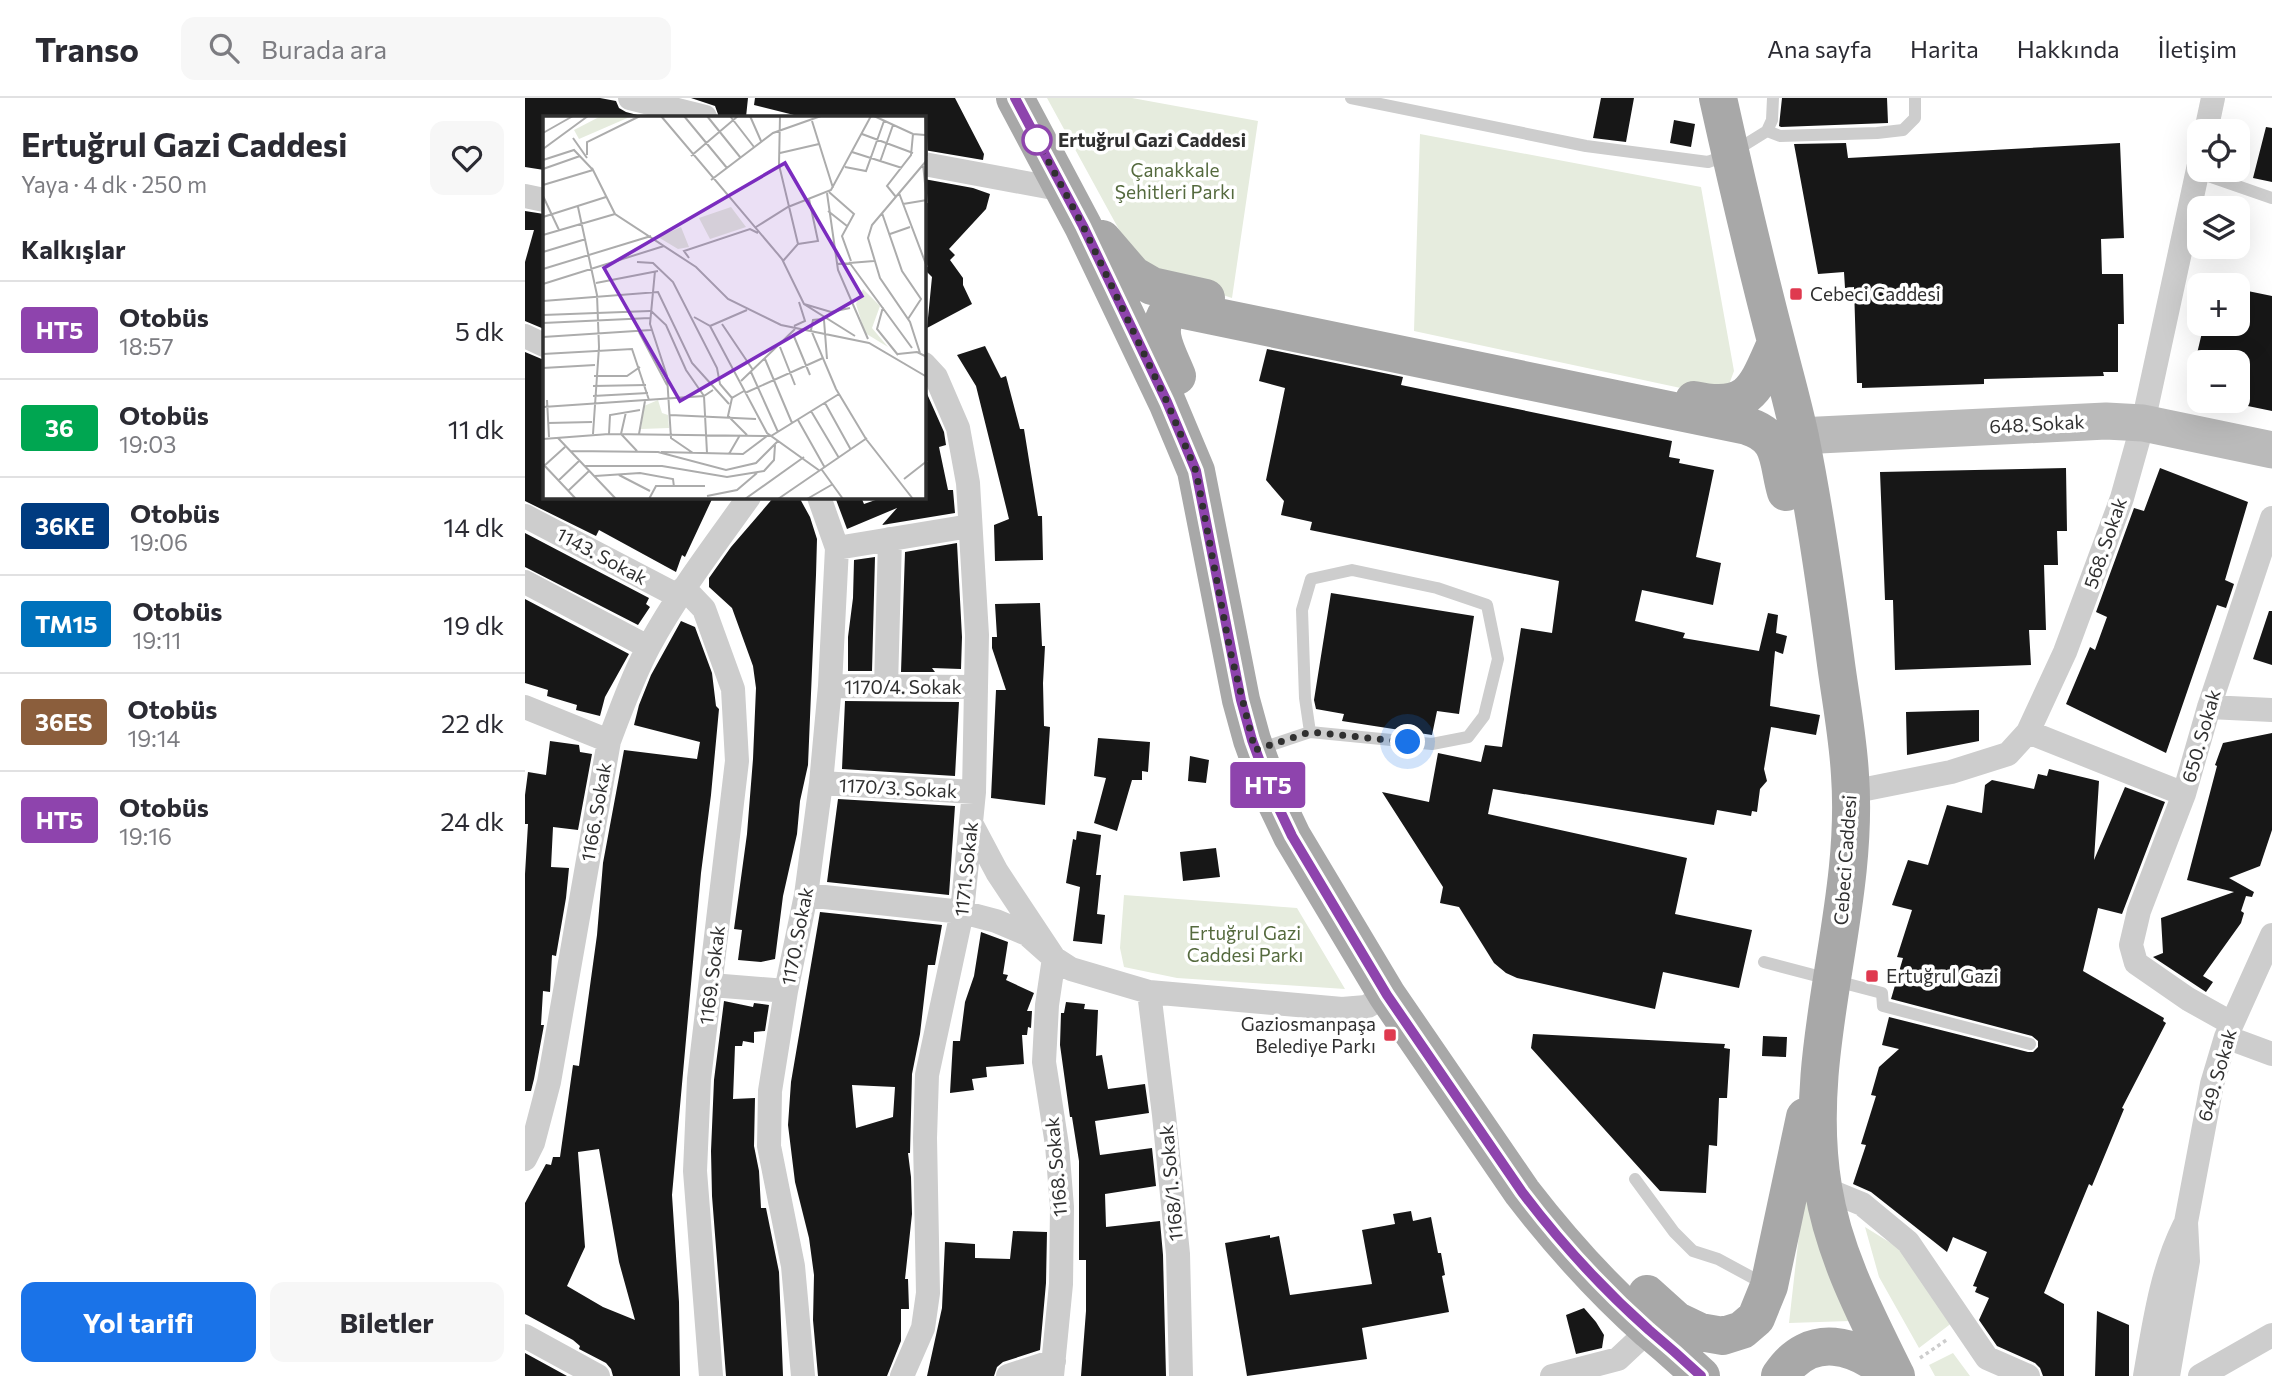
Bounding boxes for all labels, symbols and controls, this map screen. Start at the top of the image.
search box [181,17,671,80]
text: Transo [35,28,139,69]
icon: search [205,29,243,67]
text: Burada ara [261,33,387,64]
text: Ana sayfa [1767,34,1872,63]
text: Harita [1910,34,1979,63]
text: Hakkında [2017,34,2120,63]
text: İletişim [2158,34,2237,63]
inset map [543,116,926,499]
map controls [2187,119,2250,413]
button: locate [2187,119,2250,182]
button: heart [430,121,504,195]
text: Ertuğrul Gazi Caddesi [21,123,347,164]
marker: Ertuğrul Gazi Caddesi [1022,125,1052,155]
place label: Ertuğrul Gazi Caddesi [1058,128,1246,151]
park label: Çanakkale Şehitleri Parkı [1115,158,1235,203]
text: Yaya · 4 dk · 250 m [21,170,207,198]
button: layers [2187,196,2250,259]
text: Kalkışlar [21,233,126,264]
button: + [2187,273,2250,336]
place label: Cebeci Caddesi [1810,282,1941,305]
marker: Cebeci Caddesi [1788,286,1804,302]
text: Otobüs [119,301,209,332]
text: HT5 [36,315,83,344]
text: 5 dk [455,315,504,346]
text: 18:57 [119,332,174,360]
button: − [2187,350,2250,413]
text: Otobüs [119,399,209,430]
street label: 648. Sokak [1989,410,2085,437]
text: 36 [45,413,74,442]
text: 11 dk [448,413,504,444]
text: 19:03 [119,430,176,458]
street label: 568. Sokak [2078,494,2131,591]
text: Otobüs [130,497,220,528]
text: 36KE [35,511,95,540]
text: 14 dk [443,511,504,542]
street label: 1143. Sokak [553,522,651,589]
text: 19:06 [130,528,188,556]
text: Otobüs [132,595,222,626]
text: TM15 [35,609,97,638]
text: 19 dk [443,609,504,640]
text: 19:11 [132,626,181,654]
street label: 1170/4. Sokak [844,675,962,698]
street label: 650. Sokak [2176,687,2225,785]
text: Otobüs [128,693,217,724]
text: 36ES [35,707,93,736]
text: 22 dk [441,707,504,738]
text: 19:14 [128,724,180,752]
your location [1390,724,1425,759]
street label: 1166. Sokak [575,761,616,863]
line badge: HT5 [1228,762,1308,808]
text: HT5 [1244,770,1292,799]
street label: 1170/3. Sokak [838,773,958,802]
text: Otobüs [119,791,209,822]
street label: Cebeci Caddesi [1828,794,1861,926]
text: HT5 [36,805,83,834]
text: 24 dk [440,805,504,836]
street label: 1171. Sokak [949,820,982,918]
text: 19:16 [119,822,172,850]
street label: 1170. Sokak [776,885,817,987]
park label: Ertuğrul Gazi Caddesi Parkı [1187,921,1303,966]
street label: 1169. Sokak [694,924,729,1026]
place label: Ertuğrul Gazi [1886,964,1998,987]
marker: Ertuğrul Gazi [1864,968,1880,984]
place label: Gaziosmanpaşa Belediye Parkı [1241,1012,1376,1057]
street label: 649. Sokak [2192,1026,2241,1124]
marker: Gaziosmanpaşa Belediye Parkı [1382,1027,1398,1043]
street label: 1168. Sokak [1040,1116,1071,1218]
street label: 1168/1. Sokak [1154,1124,1187,1242]
button: Yol tarifi [21,1282,256,1362]
button: Biletler [270,1282,504,1362]

